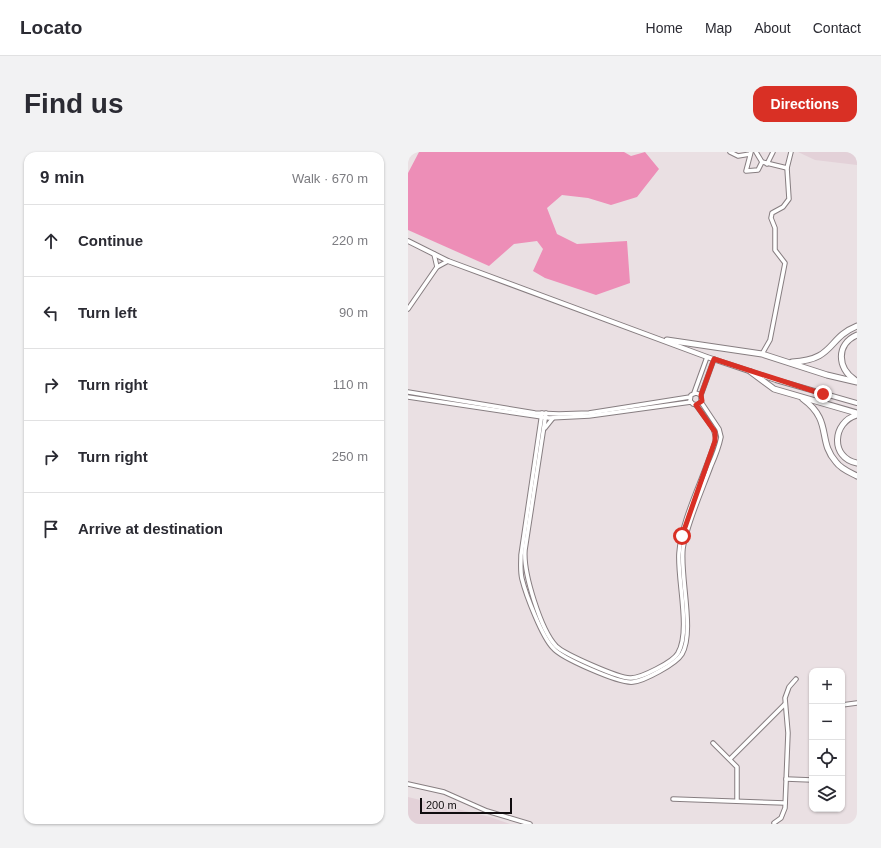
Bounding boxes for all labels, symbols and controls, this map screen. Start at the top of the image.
text: Locato [20,17,82,38]
text: Home [646,20,683,36]
text: Map [705,20,732,36]
text: About [754,20,791,36]
text: Contact [813,20,861,36]
button: Directions [753,86,857,122]
text: Find us [24,88,124,119]
text: 9 min [40,168,84,187]
text: Walk · 670 m [292,171,368,186]
icon: ahead [40,230,62,252]
text: Continue [78,232,143,249]
text: 220 m [332,233,368,248]
icon: left [40,302,62,324]
text: Turn left [78,304,137,321]
text: 90 m [339,305,368,320]
icon: right [40,374,62,396]
text: Turn right [78,376,148,393]
text: 110 m [333,377,368,392]
route end [814,385,832,403]
icon: right [40,446,62,468]
text: Turn right [78,448,148,465]
text: 250 m [332,449,368,464]
icon: arrive [40,518,62,540]
text: Arrive at destination [78,520,223,537]
route start [673,527,691,545]
map controls [809,668,845,812]
button: + [809,668,845,704]
button: − [809,704,845,740]
button: locate [809,740,845,776]
button: layers [809,776,845,812]
scale bar [420,796,512,815]
text: 200 m [426,799,457,811]

